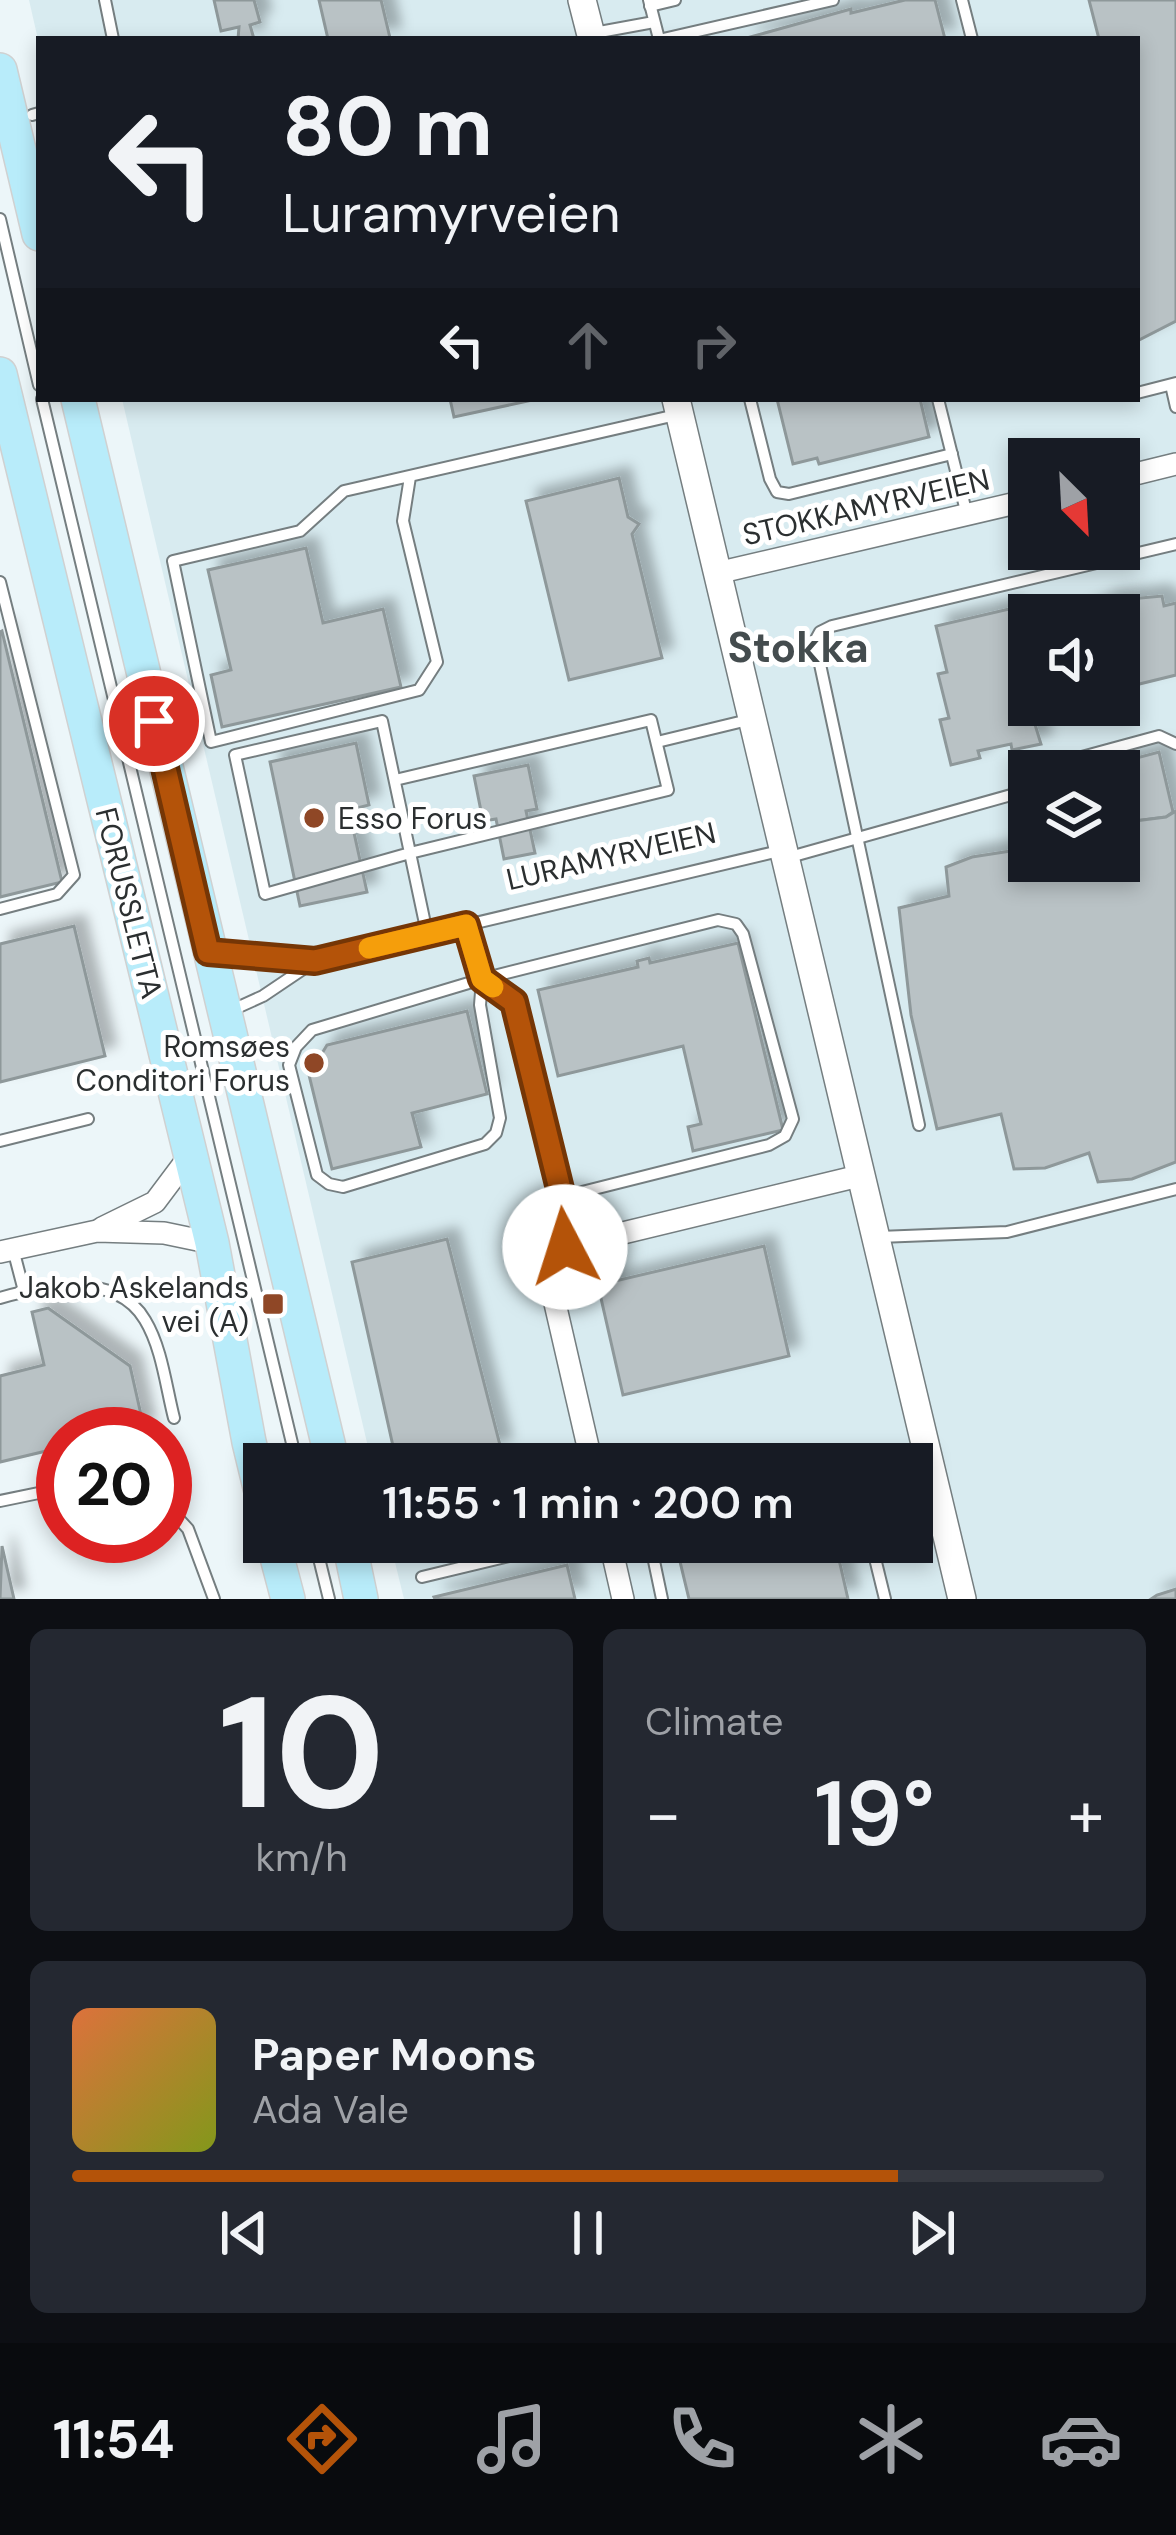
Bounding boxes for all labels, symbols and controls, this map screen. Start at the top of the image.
text: 80 m [282,72,493,181]
icon: left [84,84,240,240]
text: Luramyrveien [282,178,620,249]
icon: left [429,312,495,378]
icon: ahead [555,312,621,378]
icon: right [681,312,747,378]
north arrow [1008,438,1140,570]
map controls [1008,438,1140,882]
street label: STOKKAMYRVEIEN [739,460,993,554]
button: sound [1008,594,1140,726]
district label: Stokka [728,620,869,675]
pin [103,670,205,772]
icon: arrive [121,688,187,754]
button: layers [1008,750,1140,882]
place label: Esso Forus [338,799,487,838]
street label: FORUSSLETTA [86,803,172,1003]
marker: Esso Forus [301,805,327,831]
street label: LURAMYRVEIEN [503,813,719,899]
place label: Romsøes Conditori Forus [76,1027,290,1100]
marker: Romsøes Conditori Forus [301,1050,327,1076]
position arrow [502,1184,628,1310]
place label: Jakob Askelands vei (A) [19,1268,249,1341]
marker: Jakob Askelands vei (A) [260,1291,286,1317]
speed limit sign: 20 [36,1407,192,1563]
text: 11:55 · 1 min · 200 m [382,1473,794,1532]
text: 10 [218,1652,385,1855]
text: Climate [645,1696,783,1747]
text: 19° [814,1756,935,1873]
text: − [645,1772,681,1857]
text: + [1068,1772,1104,1857]
text: km/h [255,1832,348,1883]
text: Paper Moons [252,2025,537,2084]
text: Ada Vale [252,2084,409,2135]
icon: previous [211,2200,277,2266]
icon: pause [555,2200,621,2266]
icon: next [899,2200,965,2266]
icon: directions [280,2397,364,2481]
icon: music [470,2397,554,2481]
icon: phone [660,2397,744,2481]
icon: climate [849,2397,933,2481]
icon: car [1039,2397,1123,2481]
text: 11:54 [53,2404,175,2475]

